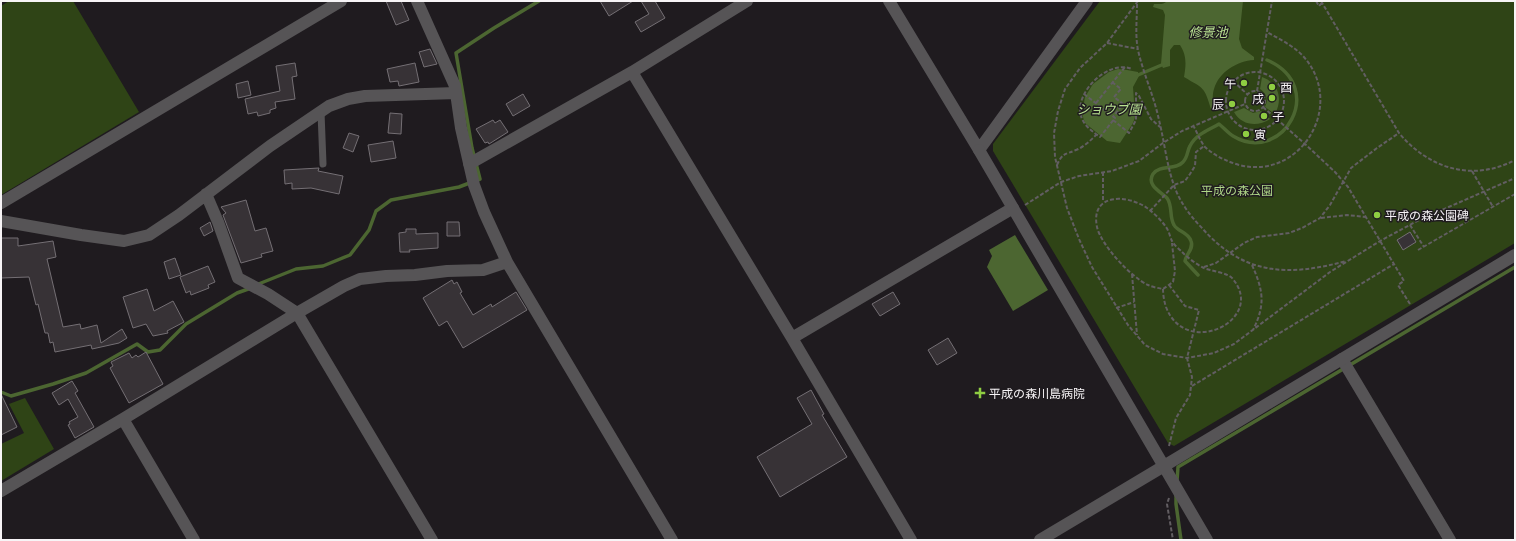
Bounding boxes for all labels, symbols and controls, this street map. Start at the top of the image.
water label: 修景池 [1188,24,1229,40]
place label: 午 [1224,76,1236,90]
marker: 午 [1239,78,1249,88]
place label: 酉 [1280,80,1292,94]
marker: 酉 [1267,82,1277,92]
place label: 戌 [1252,91,1264,105]
marker: 戌 [1267,93,1277,103]
place label: 辰 [1212,97,1224,111]
marker: 辰 [1227,99,1237,109]
water label: ショウブ園 [1076,101,1143,117]
place label: 子 [1272,109,1284,123]
marker: 子 [1259,111,1269,121]
place label: 寅 [1254,127,1266,141]
marker: 寅 [1241,129,1251,139]
park label: 平成の森公園 [1201,183,1273,197]
place label: 平成の森公園碑 [1385,208,1469,222]
marker: 平成の森公園碑 [1372,210,1382,220]
place label: 平成の森川島病院 [989,386,1085,400]
marker: 平成の森川島病院 [974,387,986,399]

